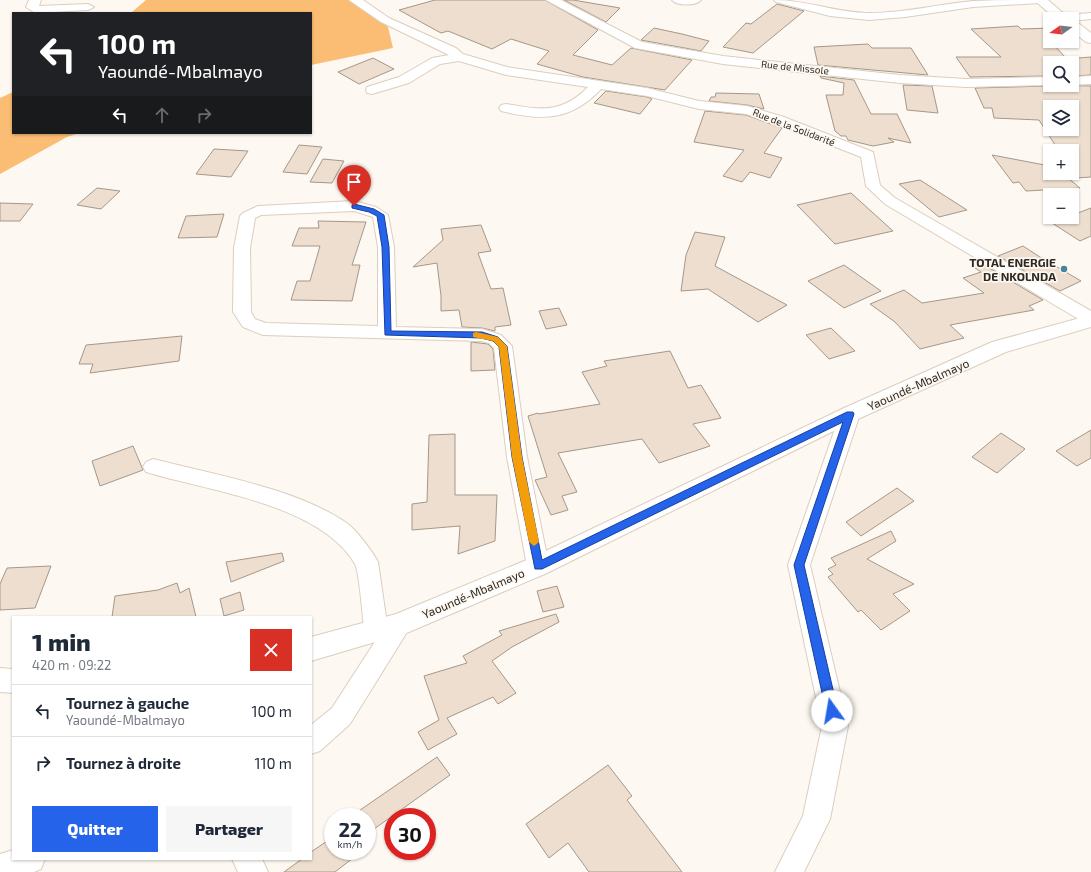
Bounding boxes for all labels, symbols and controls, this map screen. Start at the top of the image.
north arrow [1043,12,1079,48]
map controls [1043,12,1079,224]
text: 100 m [98,26,176,60]
icon: left [32,28,84,80]
button: search [1043,56,1079,92]
street label: Rue de Missole [760,57,830,77]
text: Yaoundé-Mbalmayo [98,60,263,82]
button: layers [1043,100,1079,136]
icon: left [109,104,131,126]
icon: ahead [151,104,173,126]
icon: right [193,104,215,126]
street label: Rue de la Solidarité [751,106,837,148]
button: + [1043,144,1079,180]
pin [337,165,371,206]
icon: arrive [343,171,365,193]
button: − [1043,188,1079,224]
place label: TOTAL ENERGIE DE NKOLNDA [969,255,1056,283]
marker: TOTAL ENERGIE DE NKOLNDA [1059,264,1069,274]
street label: Yaoundé-Mbalmayo [865,355,971,413]
street label: Yaoundé-Mbalmayo [420,565,526,621]
text: 1 min [32,627,91,656]
button: close [250,629,292,671]
text: 420 m · 09:22 [32,657,111,673]
position arrow [811,690,853,732]
text: Tournez à gauche [66,694,189,712]
icon: left [32,700,54,722]
text: 100 m [251,702,292,720]
text: Yaoundé-Mbalmayo [66,712,185,728]
icon: right [32,752,54,774]
text: Tournez à droite [66,754,181,772]
text: 110 m [255,754,292,772]
button: Quitter [32,806,158,852]
button: Partager [166,806,292,852]
speed limit sign: 30 [384,808,436,860]
text: 22 [338,817,362,841]
text: km/h [338,838,362,850]

